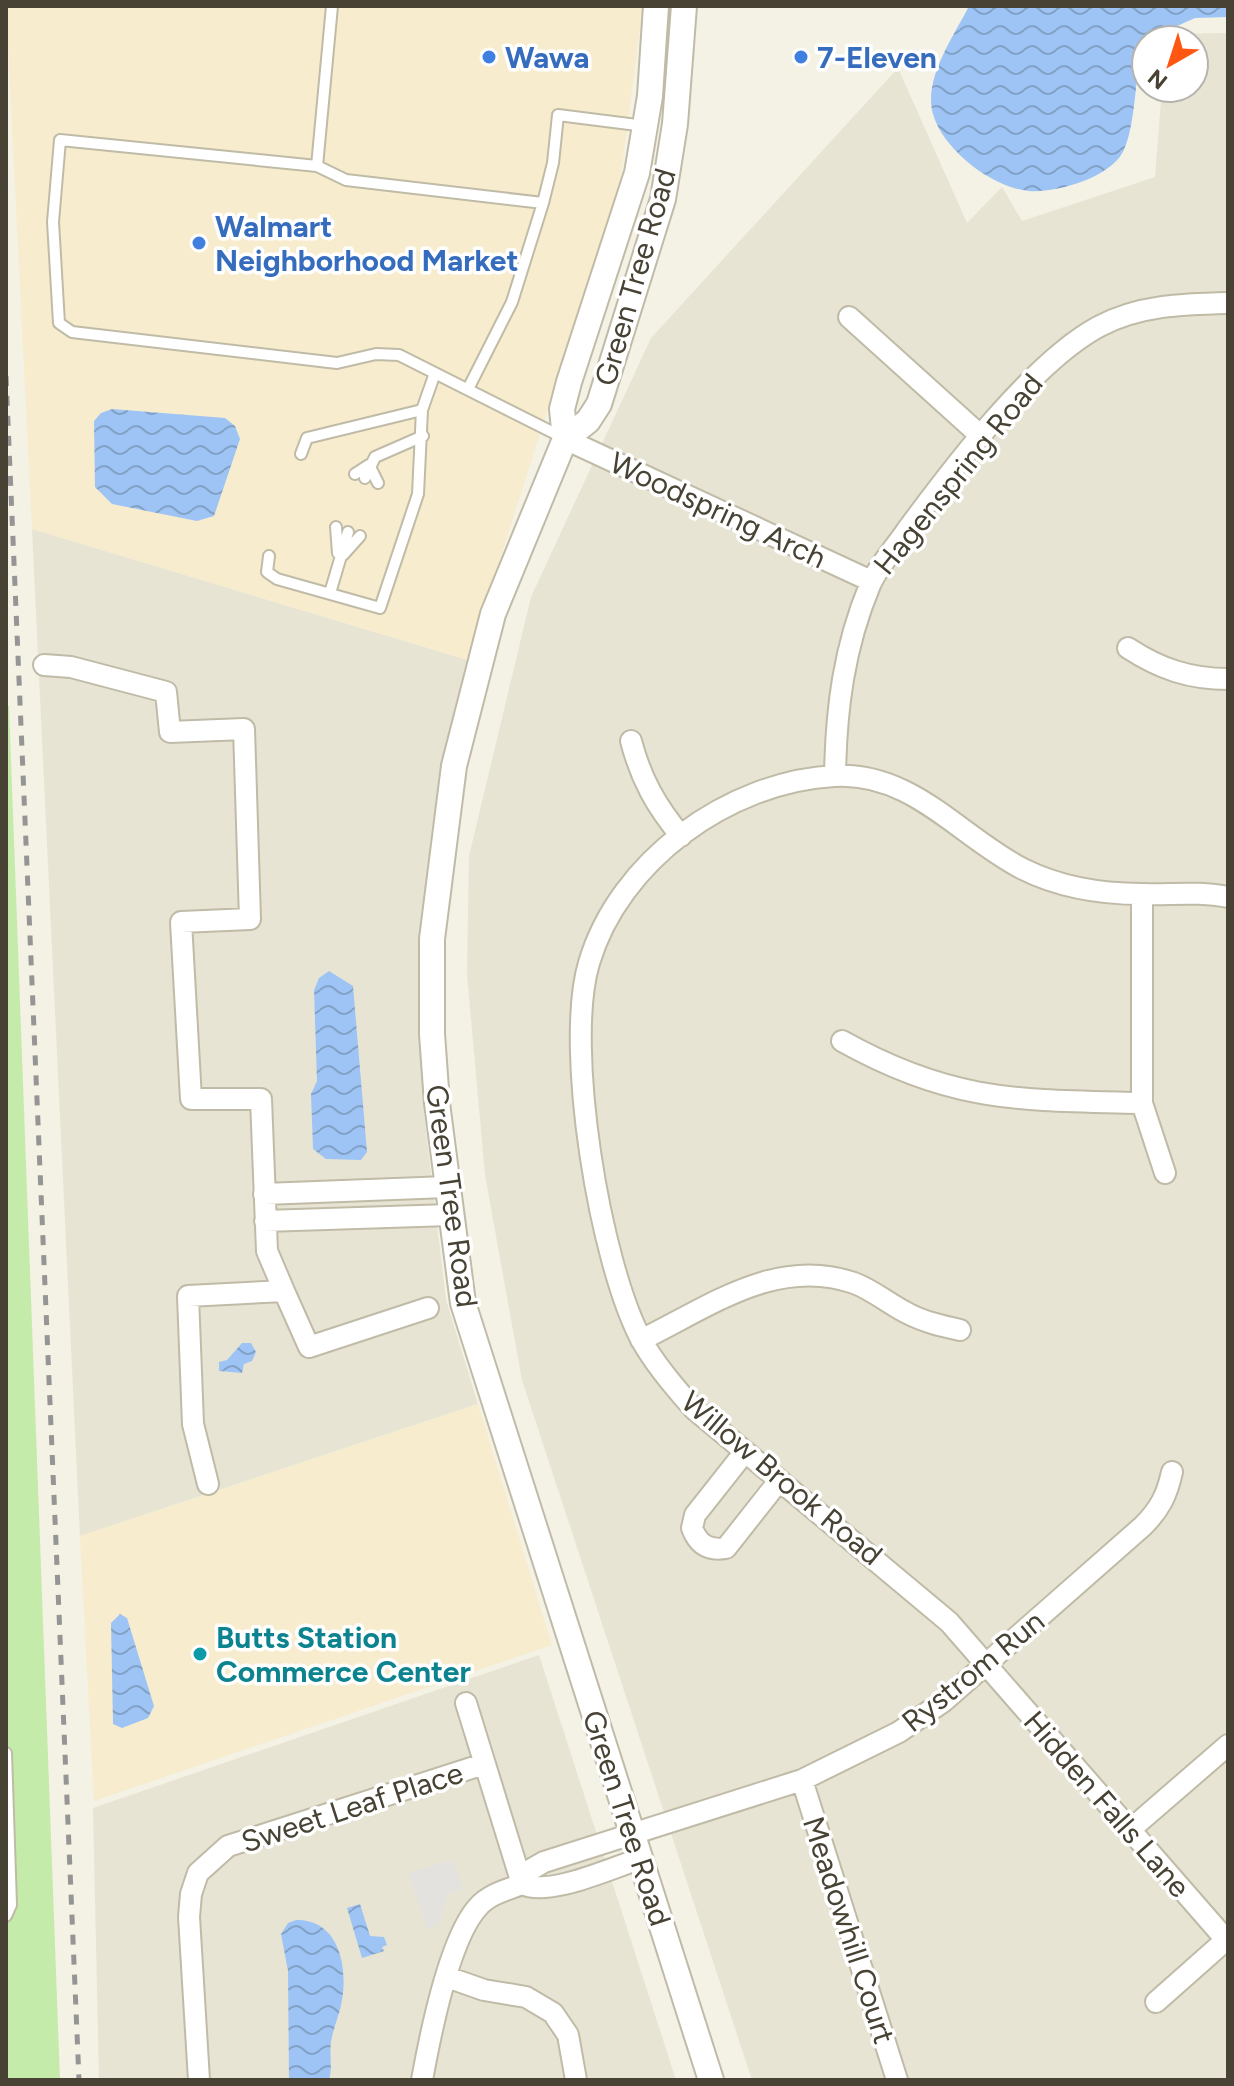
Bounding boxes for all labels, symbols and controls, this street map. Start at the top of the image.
north arrow [1130,24,1210,104]
place label: Wawa [505,39,589,76]
place label: 7-Eleven [817,39,937,76]
marker: Wawa [480,48,498,66]
marker: 7-Eleven [792,48,810,66]
text: N [1143,63,1173,95]
street label: Green Tree Road [586,164,684,390]
place label: Walmart Neighborhood Market [215,208,519,279]
marker: Walmart Neighborhood Market [190,234,208,252]
street label: Hagenspring Road [866,366,1050,582]
street label: Woodspring Arch [604,444,832,576]
street label: Green Tree Road [418,1082,486,1310]
street label: Willow Brook Road [674,1383,890,1573]
street label: Rystrom Run [894,1602,1052,1740]
place label: Butts Station Commerce Center [216,1619,471,1690]
marker: Butts Station Commerce Center [191,1645,209,1663]
street label: Hidden Falls Lane [1016,1703,1198,1905]
street label: Green Tree Road [575,1706,679,1930]
street label: Sweet Leaf Place [237,1754,467,1860]
street label: Meadowhill Court [795,1812,903,2048]

